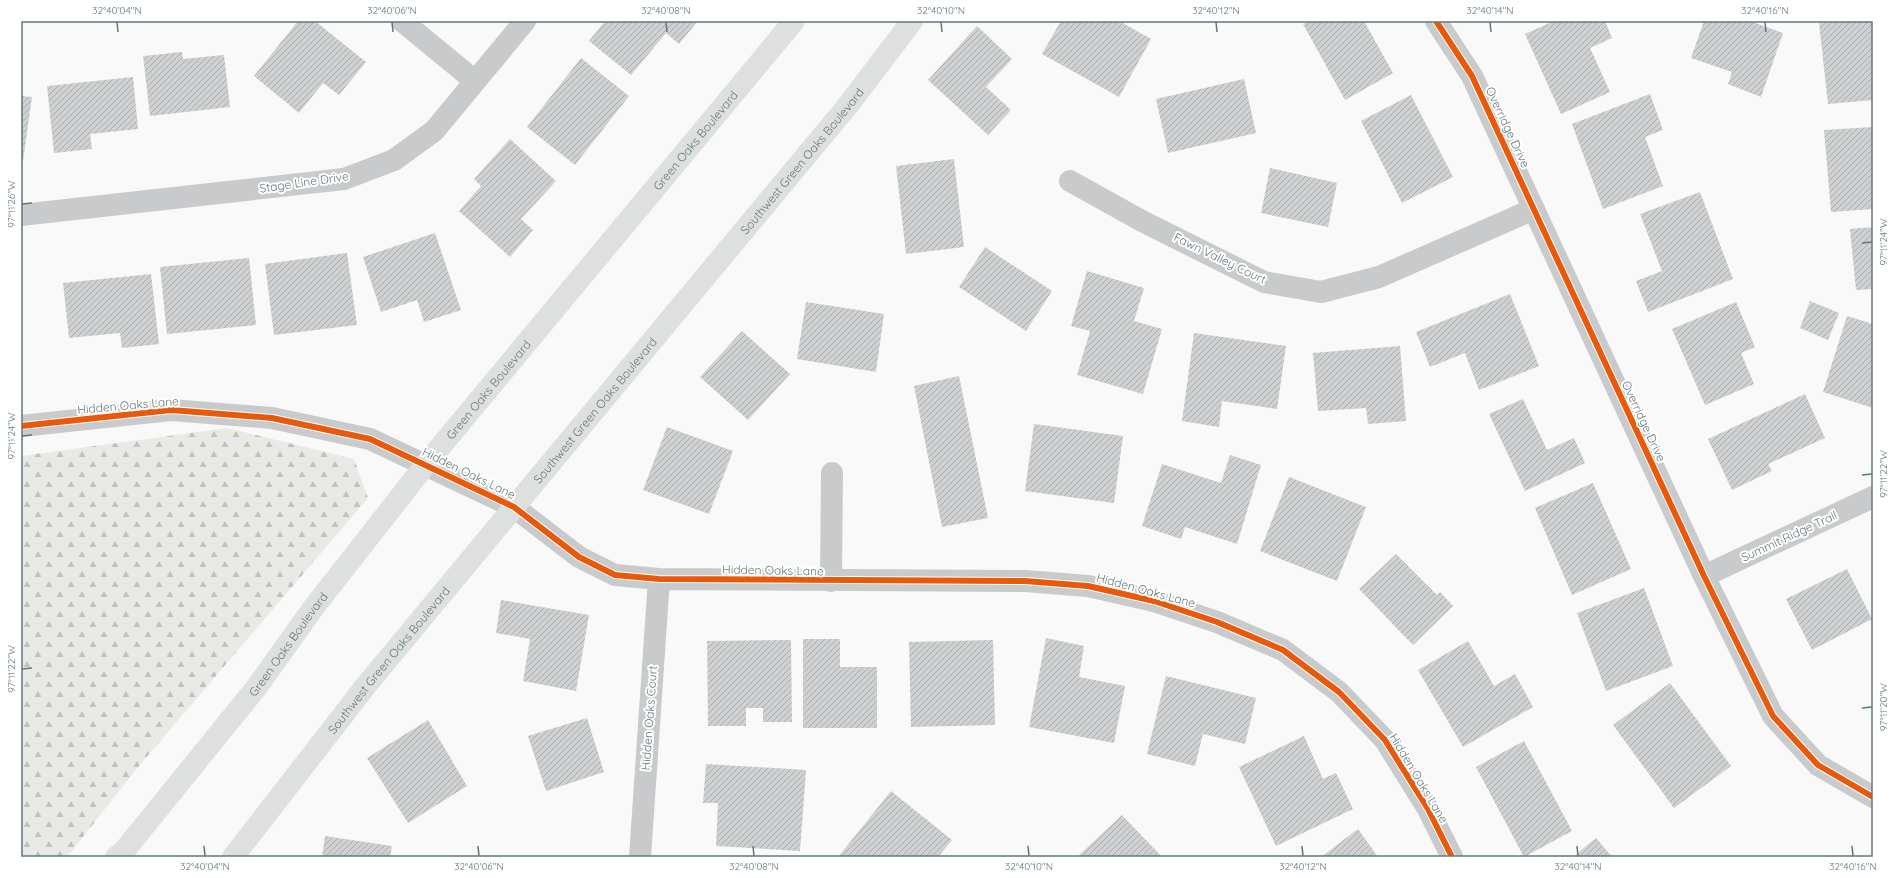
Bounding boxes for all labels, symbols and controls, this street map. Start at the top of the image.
text: 32°40'04"N [92,4,142,17]
text: 32°40'06"N [367,4,417,17]
text: 32°40'08"N [641,4,691,17]
text: 32°40'10"N [917,4,965,17]
text: 32°40'12"N [1192,4,1240,17]
text: 32°40'14"N [1466,4,1514,17]
text: 32°40'16"N [1741,4,1789,17]
street label: Overridge Drive [1483,84,1533,170]
street label: Southwest Green Oaks Boulevard [737,85,866,237]
street label: Green Oaks Boulevard [649,87,741,193]
street label: Stage Line Drive [258,168,350,196]
text: 97°11'26"W [5,180,18,228]
text: 97°11'24"W [1877,218,1890,266]
street label: Fawn Valley Court [1171,229,1269,287]
street label: Southwest Green Oaks Boulevard [530,334,660,486]
street label: Green Oaks Boulevard [442,337,534,442]
street label: Overridge Drive [1619,378,1669,464]
street label: Hidden Oaks Lane [77,393,180,417]
text: 97°11'24"W [5,412,18,460]
street label: Hidden Oaks Lane [420,444,518,502]
text: 97°11'22"W [1877,450,1890,498]
street label: Summit Ridge Trail [1739,507,1839,565]
street label: Hidden Oaks Lane [722,562,824,578]
street label: Hidden Oaks Lane [1095,570,1197,610]
street label: Southwest Green Oaks Boulevard [324,583,453,736]
street label: Green Oaks Boulevard [245,589,330,699]
text: 97°11'22"W [5,645,18,693]
street label: Hidden Oaks Court [638,665,660,771]
text: 97°11'20"W [1877,683,1890,731]
street label: Hidden Oaks Lane [1386,730,1452,826]
text: 32°40'04"N [180,860,230,873]
text: 32°40'06"N [454,860,504,873]
text: 32°40'08"N [729,860,779,873]
text: 32°40'10"N [1005,860,1053,873]
text: 32°40'12"N [1279,860,1327,873]
text: 32°40'14"N [1554,860,1602,873]
text: 32°40'16"N [1829,860,1877,873]

